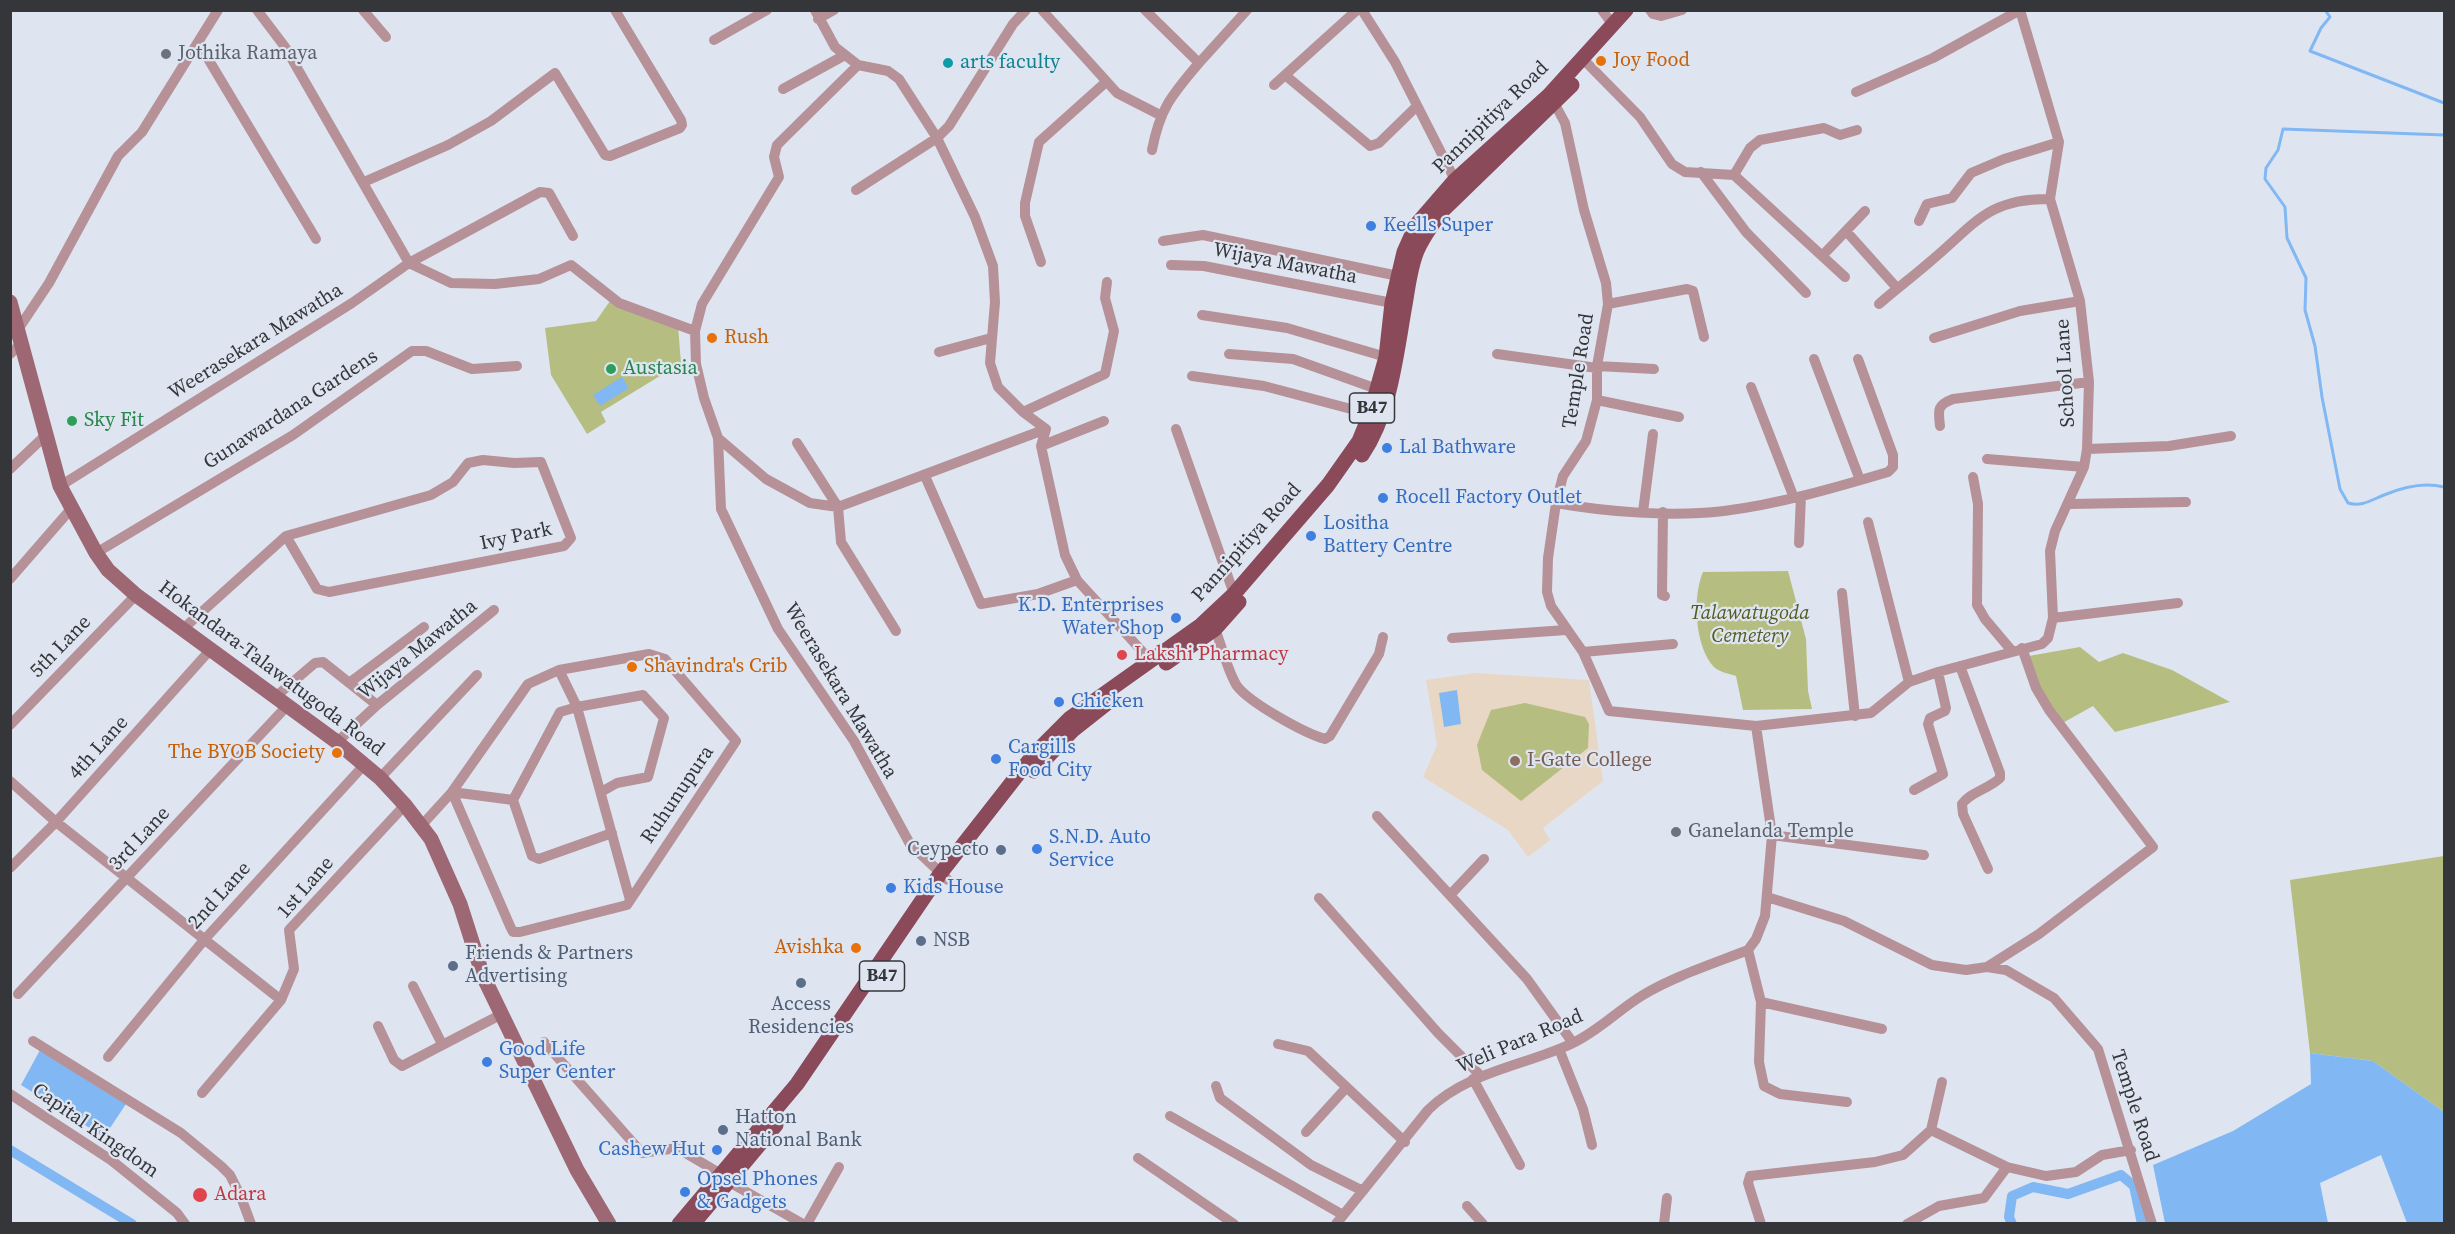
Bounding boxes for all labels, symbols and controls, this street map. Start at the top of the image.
place label: Jothika Ramaya [178,42,317,66]
marker: Jothika Ramaya [159,47,173,61]
place label: Joy Food [1613,49,1690,73]
place label: arts faculty [960,51,1060,75]
marker: Joy Food [1594,54,1608,68]
marker: arts faculty [941,56,955,70]
street label: Pannipitiya Road [1428,57,1554,179]
place label: Keells Super [1383,214,1493,238]
marker: Keells Super [1364,219,1378,233]
street label: Wijaya Mawatha [1211,238,1359,290]
street label: Weerasekara Mawatha [165,279,347,405]
street label: Temple Road [1558,312,1600,430]
street label: School Lane [2051,318,2081,428]
place label: Rush [724,326,769,350]
marker: Rush [705,331,719,345]
street label: Gunawardana Gardens [199,345,383,475]
place label: Austasia [623,357,698,381]
marker: Austasia [604,362,618,376]
road number: B47 [1350,393,1394,423]
place label: Sky Fit [84,409,144,433]
marker: Sky Fit [65,414,79,428]
place label: Lal Bathware [1399,436,1516,460]
marker: Lal Bathware [1380,441,1394,455]
street label: Pannipitiya Road [1187,479,1307,607]
place label: Rocell Factory Outlet [1395,486,1582,510]
marker: Rocell Factory Outlet [1376,491,1390,505]
place label: Lositha Battery Centre [1323,512,1452,559]
street label: Ivy Park [478,518,554,556]
marker: Lositha Battery Centre [1304,529,1318,543]
street label: Hokandara-Talawatugoda Road [153,576,389,762]
place label: K.D. Enterprises Water Shop [1018,594,1164,641]
street label: Wijaya Mawatha [354,595,482,705]
street label: Weerasekara Mawatha [778,599,902,783]
park label: Talawatugoda Cemetery [1690,602,1810,649]
street label: 5th Lane [25,611,97,683]
marker: K.D. Enterprises Water Shop [1169,611,1183,625]
place label: Lakshi Pharmacy [1134,643,1288,667]
marker: Lakshi Pharmacy [1115,648,1129,662]
place label: Shavindra's Crib [644,655,788,679]
marker: Shavindra's Crib [625,660,639,674]
place label: Chicken [1071,690,1144,714]
marker: Chicken [1052,695,1066,709]
street label: 4th Lane [64,711,134,785]
place label: Cargills Food City [1008,736,1092,783]
place label: The BYOB Society [168,741,325,765]
street label: Ruhunupura [636,741,720,849]
marker: The BYOB Society [330,746,344,760]
place label: I-Gate College [1527,749,1652,773]
marker: Cargills Food City [989,752,1003,766]
marker: I-Gate College [1508,754,1522,768]
street label: 3rd Lane [104,802,176,876]
place label: Ganelanda Temple [1688,820,1854,844]
marker: Ganelanda Temple [1669,825,1683,839]
place label: S.N.D. Auto Service [1049,826,1151,873]
place label: Ceypecto [907,838,989,862]
marker: S.N.D. Auto Service [1030,842,1044,856]
marker: Ceypecto [994,843,1008,857]
street label: 1st Lane [273,852,339,924]
street label: 2nd Lane [184,857,256,935]
place label: Kids House [903,876,1004,900]
marker: Kids House [884,881,898,895]
place label: NSB [933,929,970,953]
marker: NSB [914,934,928,948]
place label: Avishka [774,936,844,960]
marker: Avishka [849,941,863,955]
place label: Friends & Partners Advertising [465,942,633,989]
marker: Friends & Partners Advertising [446,959,460,973]
road number: B47 [860,961,904,991]
marker: Access Residencies [794,976,808,990]
place label: Access Residencies [748,993,854,1040]
street label: Weli Para Road [1453,1005,1587,1079]
place label: Good Life Super Center [499,1038,615,1085]
street label: Temple Road [2105,1047,2163,1165]
marker: Good Life Super Center [480,1055,494,1069]
street label: Capital Kingdom [27,1078,163,1184]
place label: Hatton National Bank [735,1106,862,1153]
marker: Hatton National Bank [716,1123,730,1137]
place label: Cashew Hut [598,1138,705,1162]
marker: Cashew Hut [710,1143,724,1157]
place label: Opsel Phones & Gadgets [697,1168,818,1215]
place label: Adara [214,1183,267,1207]
marker: Opsel Phones & Gadgets [678,1185,692,1199]
marker: Adara [191,1186,209,1204]

